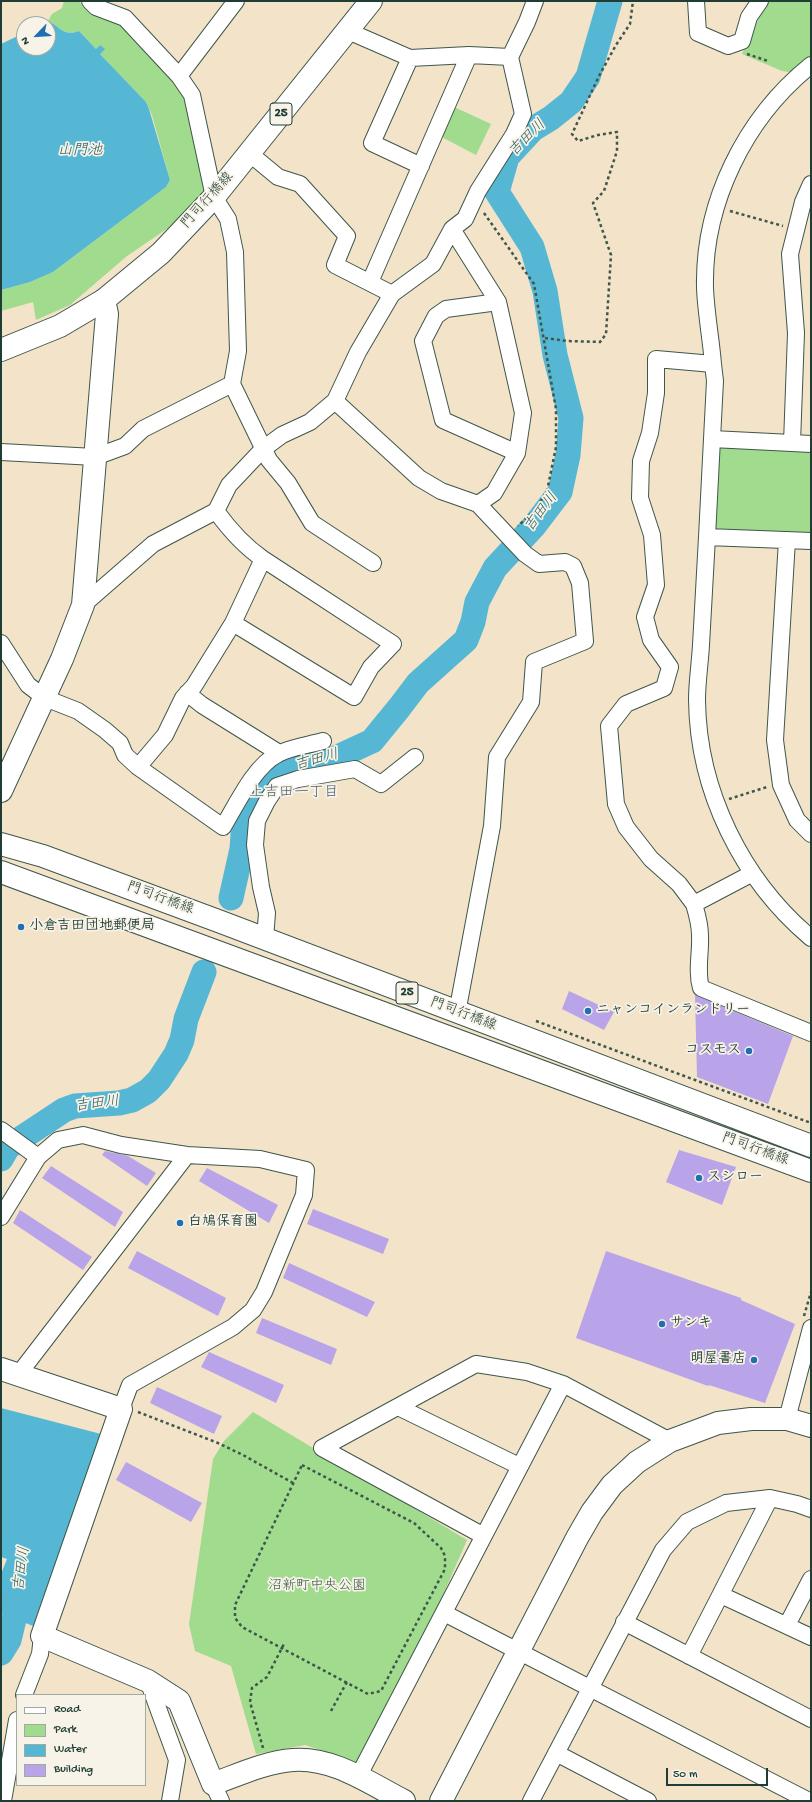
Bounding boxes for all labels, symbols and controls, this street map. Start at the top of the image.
north arrow [16,16,56,56]
text: N [19,35,33,46]
road number: 25 [270,103,292,125]
water label: 吉田川 [506,117,550,161]
water label: 山門池 [58,143,102,161]
street label: 門司行橋線 [178,169,238,233]
water label: 吉田川 [521,490,563,536]
water label: 吉田川 [293,746,341,776]
district label: 上吉田一丁目 [249,785,339,803]
street label: 門司行橋線 [124,879,196,919]
place label: 小倉吉田団地郵便局 [29,919,155,935]
marker: 小倉吉田団地郵便局 [16,922,26,932]
road number: 25 [396,982,418,1004]
street label: 門司行橋線 [427,995,499,1035]
place label: ニャンコインランドリー [596,1003,750,1019]
marker: ニャンコインランドリー [583,1006,593,1016]
place label: コスモス [685,1043,741,1059]
marker: コスモス [744,1046,754,1056]
water label: 吉田川 [74,1093,120,1117]
street label: 門司行橋線 [719,1130,791,1170]
place label: スシロー [707,1170,763,1186]
marker: スシロー [694,1173,704,1183]
place label: 白鳩保育園 [188,1215,258,1231]
marker: 白鳩保育園 [175,1218,185,1228]
place label: サンキ [670,1316,712,1332]
marker: サンキ [657,1319,667,1329]
place label: 明屋書店 [690,1352,746,1368]
marker: 明屋書店 [749,1355,759,1365]
water label: 吉田川 [11,1545,35,1593]
park label: 沼新町中央公園 [268,1579,366,1595]
legend [16,1694,146,1786]
text: Road [54,1703,80,1717]
text: Park [54,1723,77,1737]
text: Water [54,1743,86,1757]
scale bar [668,1760,770,1786]
text: Building [54,1763,93,1777]
text: 50 m [673,1768,698,1782]

